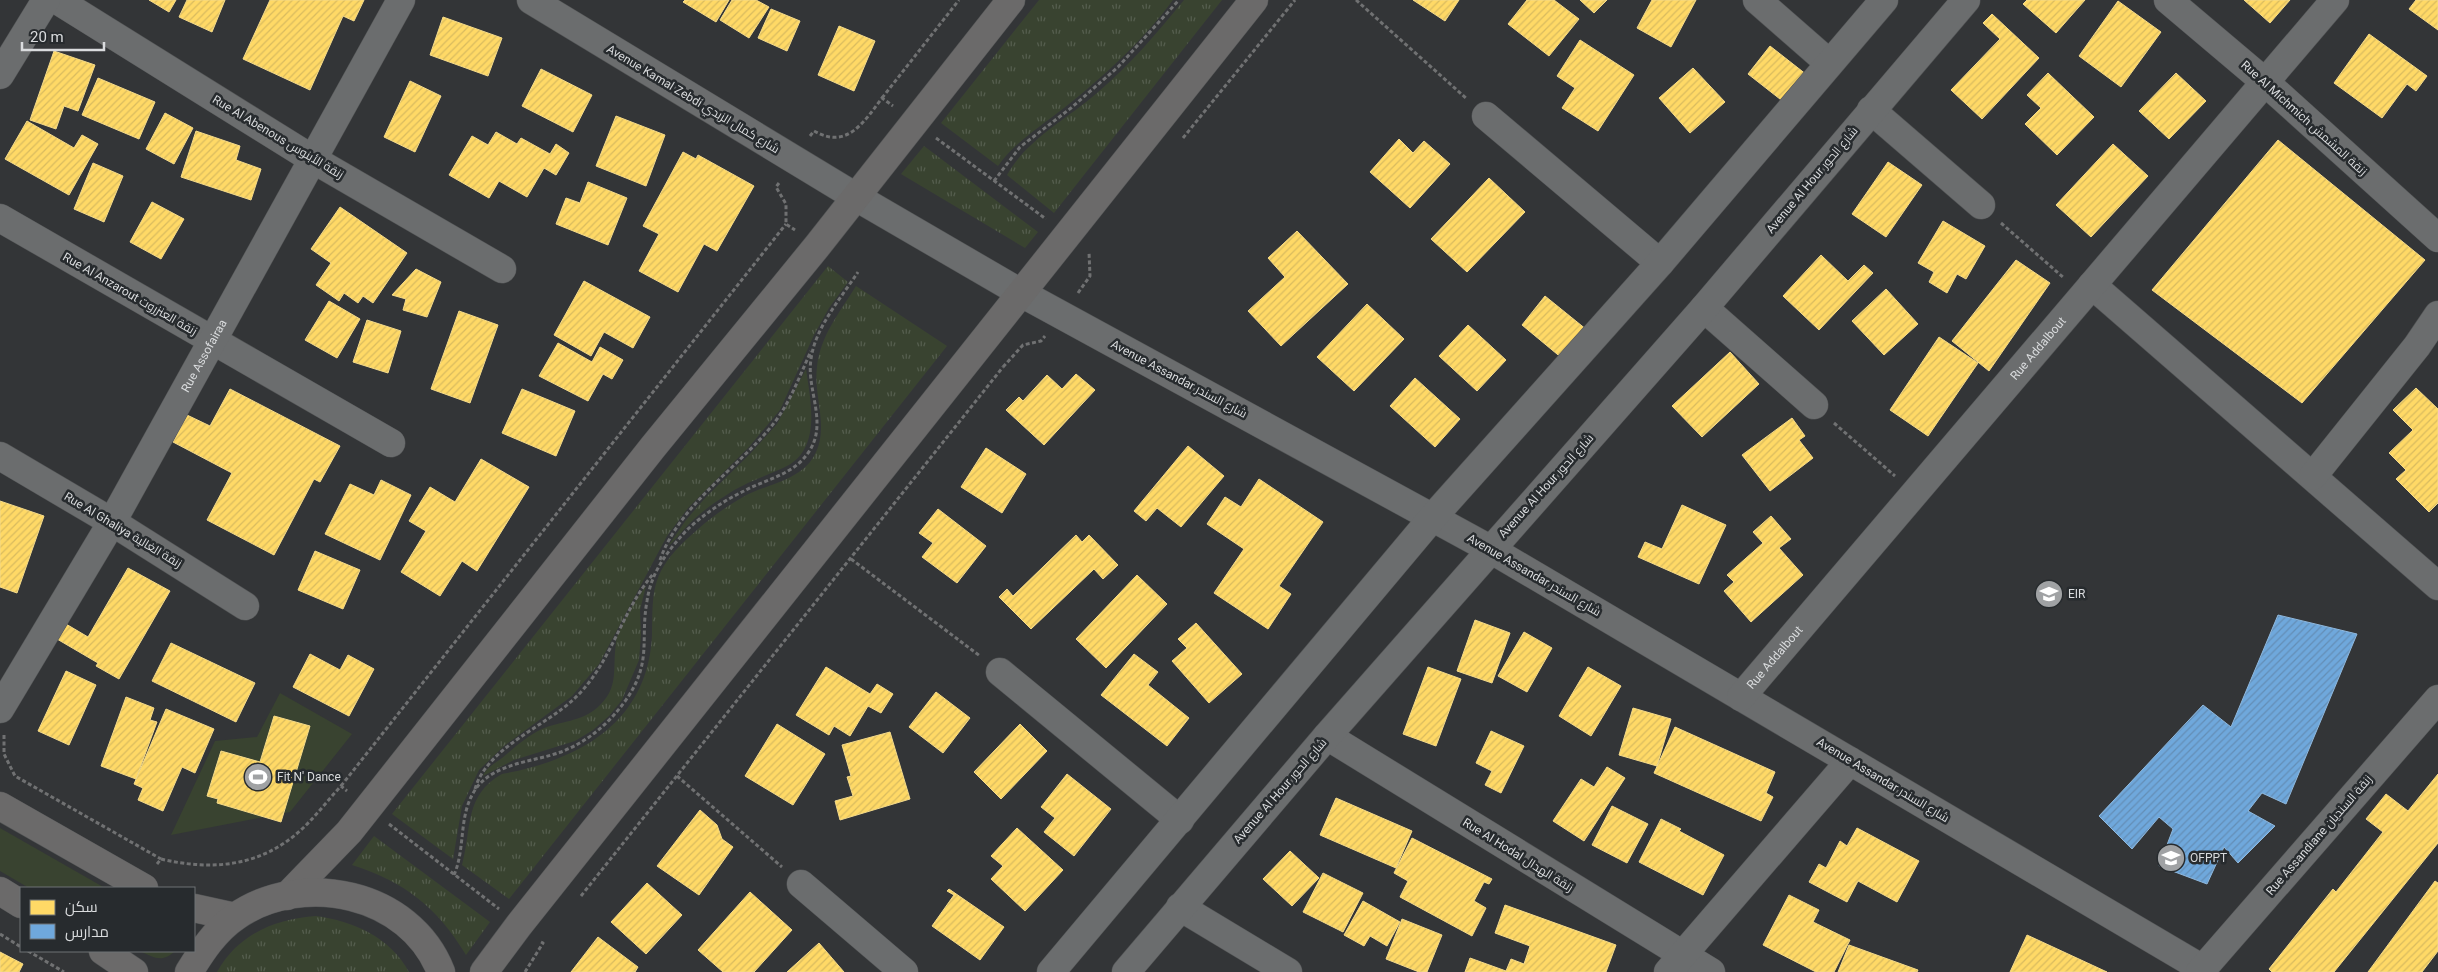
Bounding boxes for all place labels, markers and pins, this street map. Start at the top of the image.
school or university icon: EIR [2034,579,2064,609]
place label: EIR [2068,587,2086,601]
sports icon: Fit N' Dance [243,762,273,792]
place label: Fit N' Dance [277,770,341,784]
school or university icon: OFPPT [2156,843,2186,873]
place label: OFPPT [2190,851,2227,865]

